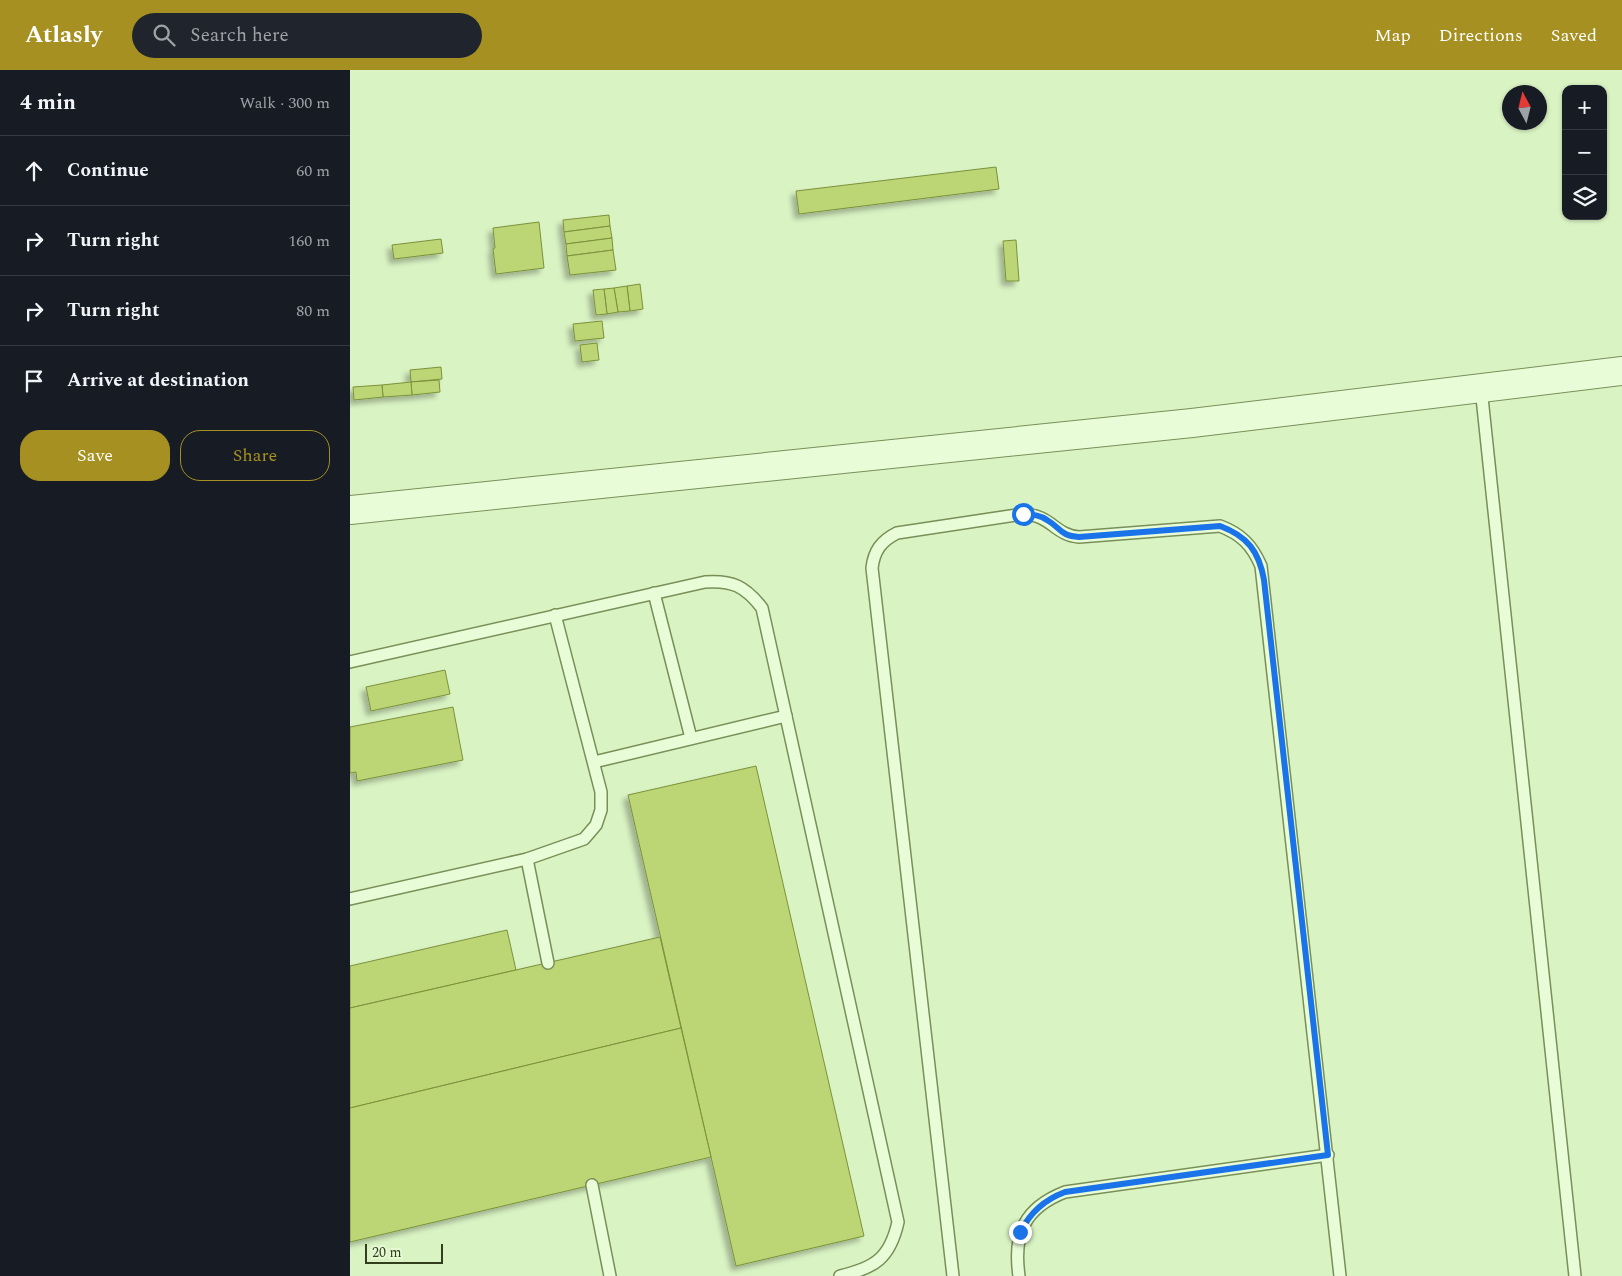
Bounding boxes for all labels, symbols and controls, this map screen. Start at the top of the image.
search box [132,13,482,58]
text: Atlasly [25,17,102,53]
icon: search [150,21,178,49]
text: Search here [190,21,289,50]
text: Map [1375,22,1411,49]
text: Directions [1439,22,1523,49]
text: Saved [1551,22,1597,49]
north arrow [1502,85,1547,130]
map controls [1562,85,1607,220]
button: + [1562,85,1607,130]
text: 4 min [20,87,76,119]
text: Walk · 300 m [239,91,330,115]
button: − [1562,130,1607,175]
text: Continue [67,156,149,185]
icon: ahead [20,157,48,185]
text: 60 m [296,159,330,183]
button: layers [1562,175,1607,220]
text: Turn right [67,226,160,255]
icon: right [20,227,48,255]
text: 160 m [288,229,330,253]
text: Turn right [67,296,160,325]
icon: right [20,297,48,325]
text: 80 m [296,299,330,323]
text: Arrive at destination [67,366,249,395]
icon: arrive [20,367,48,395]
button: Save [20,430,170,481]
button: Share [180,430,330,481]
route start [1012,503,1035,526]
route end [1009,1221,1032,1244]
scale bar [365,1241,442,1264]
text: 20 m [372,1242,402,1263]

